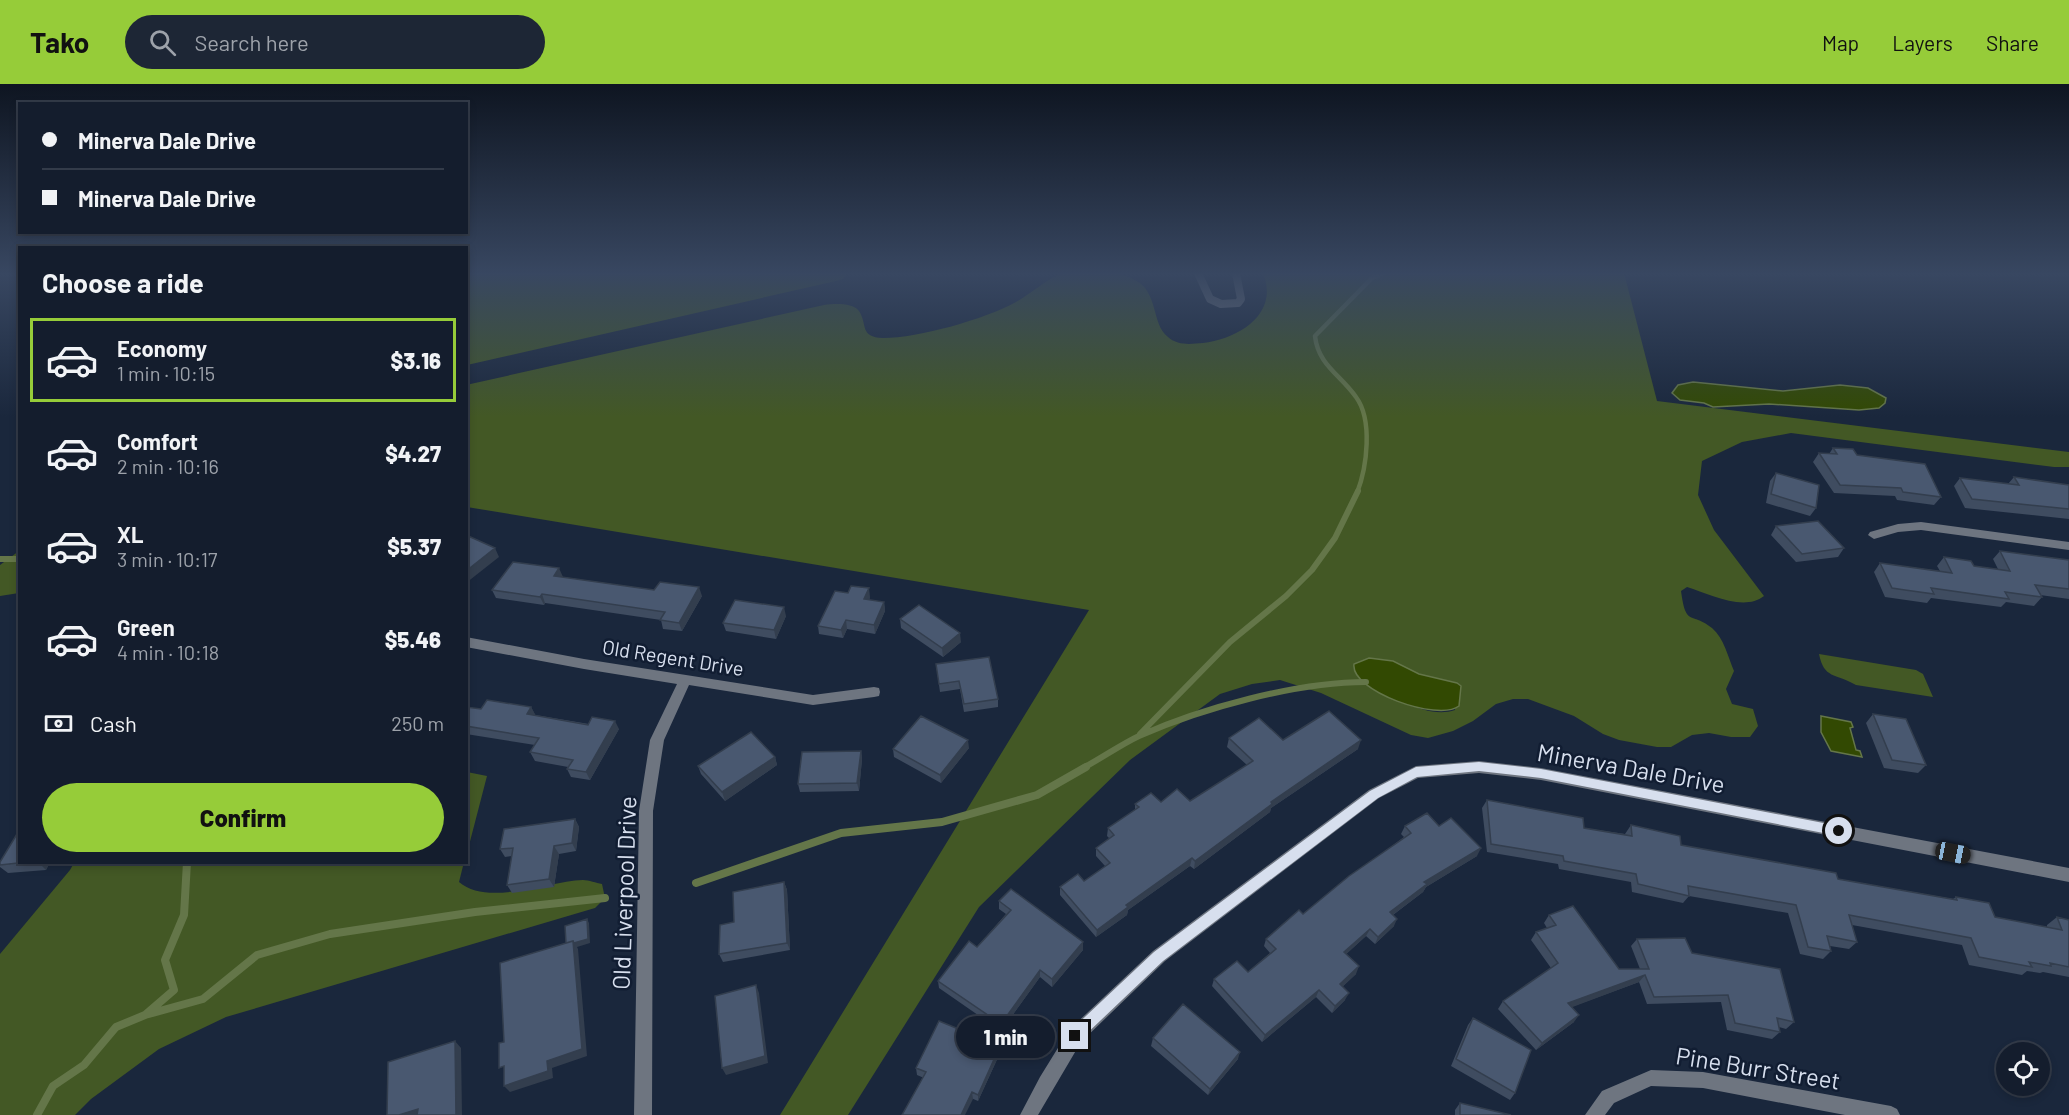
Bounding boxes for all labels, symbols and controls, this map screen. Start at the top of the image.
search box [125,15,545,69]
text: Tako [30,25,89,59]
icon: search [146,26,179,59]
text: Search here [194,29,309,55]
text: Map [1822,30,1859,55]
text: Layers [1892,30,1953,55]
text: Share [1986,30,2039,55]
text: Minerva Dale Drive [78,127,256,153]
text: Minerva Dale Drive [78,185,256,211]
text: Choose a ride [42,266,204,298]
icon: car [45,333,99,387]
text: Economy [117,335,207,361]
text: $3.16 [391,347,441,373]
text: 1 min · 10:15 [117,361,215,385]
icon: car [45,426,99,480]
text: Comfort [117,428,198,454]
text: $4.27 [385,440,441,466]
text: 2 min · 10:16 [117,454,219,478]
icon: car [45,519,99,573]
text: XL [117,521,143,547]
text: $5.37 [387,533,441,559]
text: 3 min · 10:17 [117,547,217,571]
icon: car [45,612,99,666]
text: Green [117,614,175,640]
text: $5.46 [385,626,441,652]
street label: Old Regent Drive [601,634,746,680]
text: 4 min · 10:18 [117,640,219,664]
icon: cash [42,707,75,740]
text: Cash [90,710,137,736]
text: 250 m [391,711,444,735]
street label: Minerva Dale Drive [1535,737,1727,798]
button: Confirm [42,783,444,852]
street label: Old Liverpool Drive [606,796,641,990]
route start [1825,817,1852,844]
car [1934,841,1972,865]
callout: 1 min [955,1015,1054,1057]
route end [1061,1022,1088,1049]
text: 1 min [984,1025,1027,1049]
street label: Pine Burr Street [1674,1040,1843,1095]
map controls [1996,1042,2050,1096]
button: locate [1996,1042,2050,1096]

